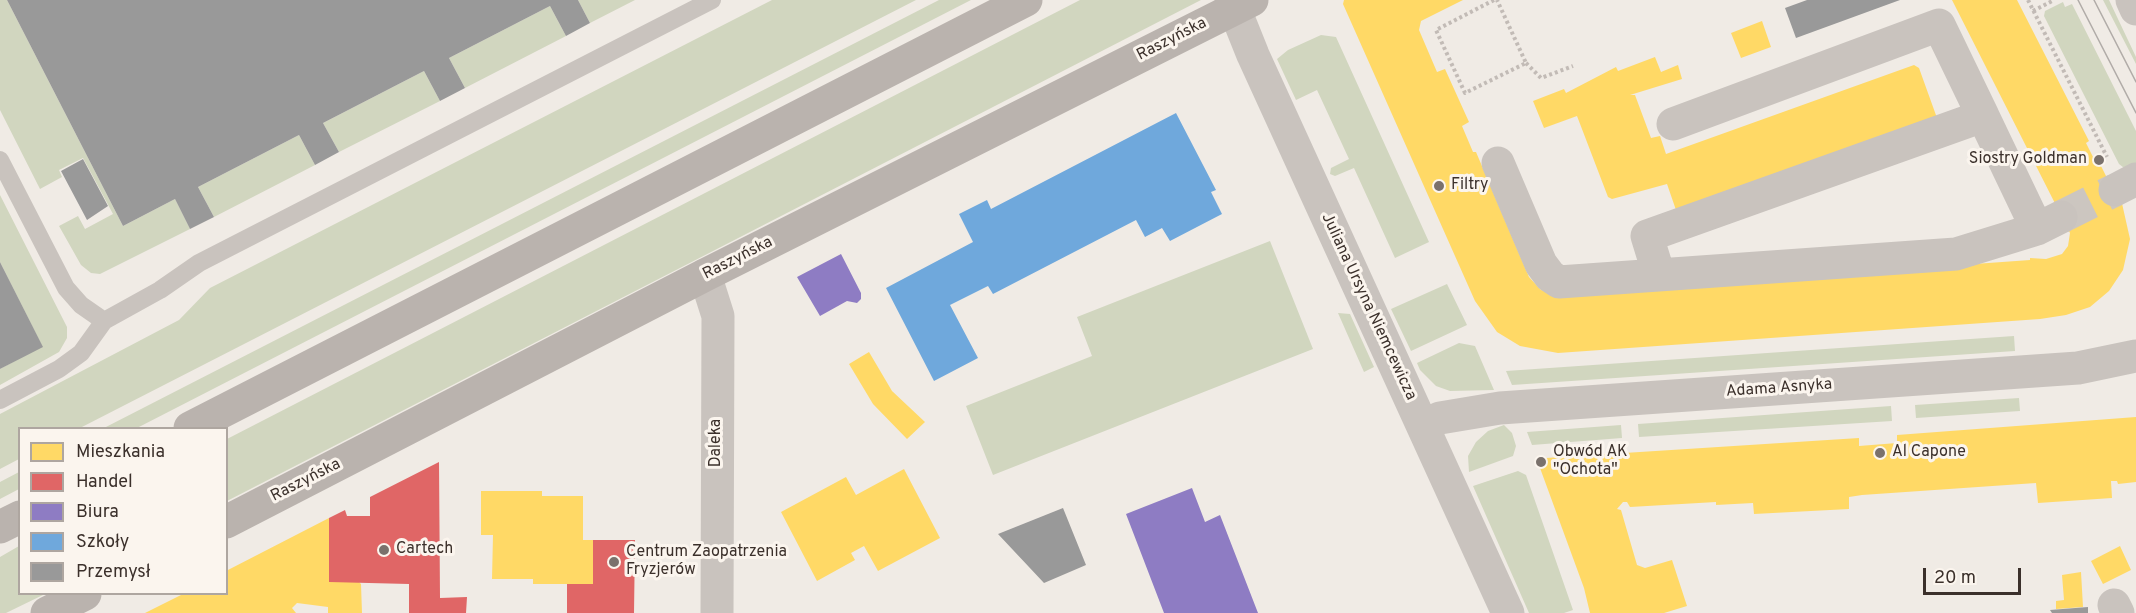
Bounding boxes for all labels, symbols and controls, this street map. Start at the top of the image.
street label: Raszyńska [1134,14,1210,66]
place label: Siostry Goldman [1969,150,2087,170]
marker: Siostry Goldman [2092,153,2106,167]
place label: Filtry [1451,176,1488,196]
marker: Filtry [1432,179,1446,193]
street label: Juliana Ursyna Niemcewicza [1316,210,1420,404]
street label: Raszyńska [700,233,776,285]
street label: Adama Asnyka [1725,376,1833,402]
street label: Daleka [707,419,727,467]
legend [18,427,228,595]
text: Mieszkania [76,441,165,464]
place label: Obwód AK "Ochota" [1553,443,1628,481]
place label: Al Capone [1892,443,1966,463]
marker: Al Capone [1873,446,1887,460]
street label: Raszyńska [268,455,344,507]
marker: Obwód AK "Ochota" [1534,455,1548,469]
text: Handel [76,471,133,494]
text: Biura [76,501,119,524]
text: Szkoły [76,531,129,554]
place label: Cartech [396,540,453,560]
marker: Cartech [377,543,391,557]
place label: Centrum Zaopatrzenia Fryzjerów [626,543,787,581]
marker: Centrum Zaopatrzenia Fryzjerów [607,555,621,569]
scale bar [1926,556,2024,594]
text: Przemysł [76,561,151,584]
text: 20 m [1934,567,1976,590]

